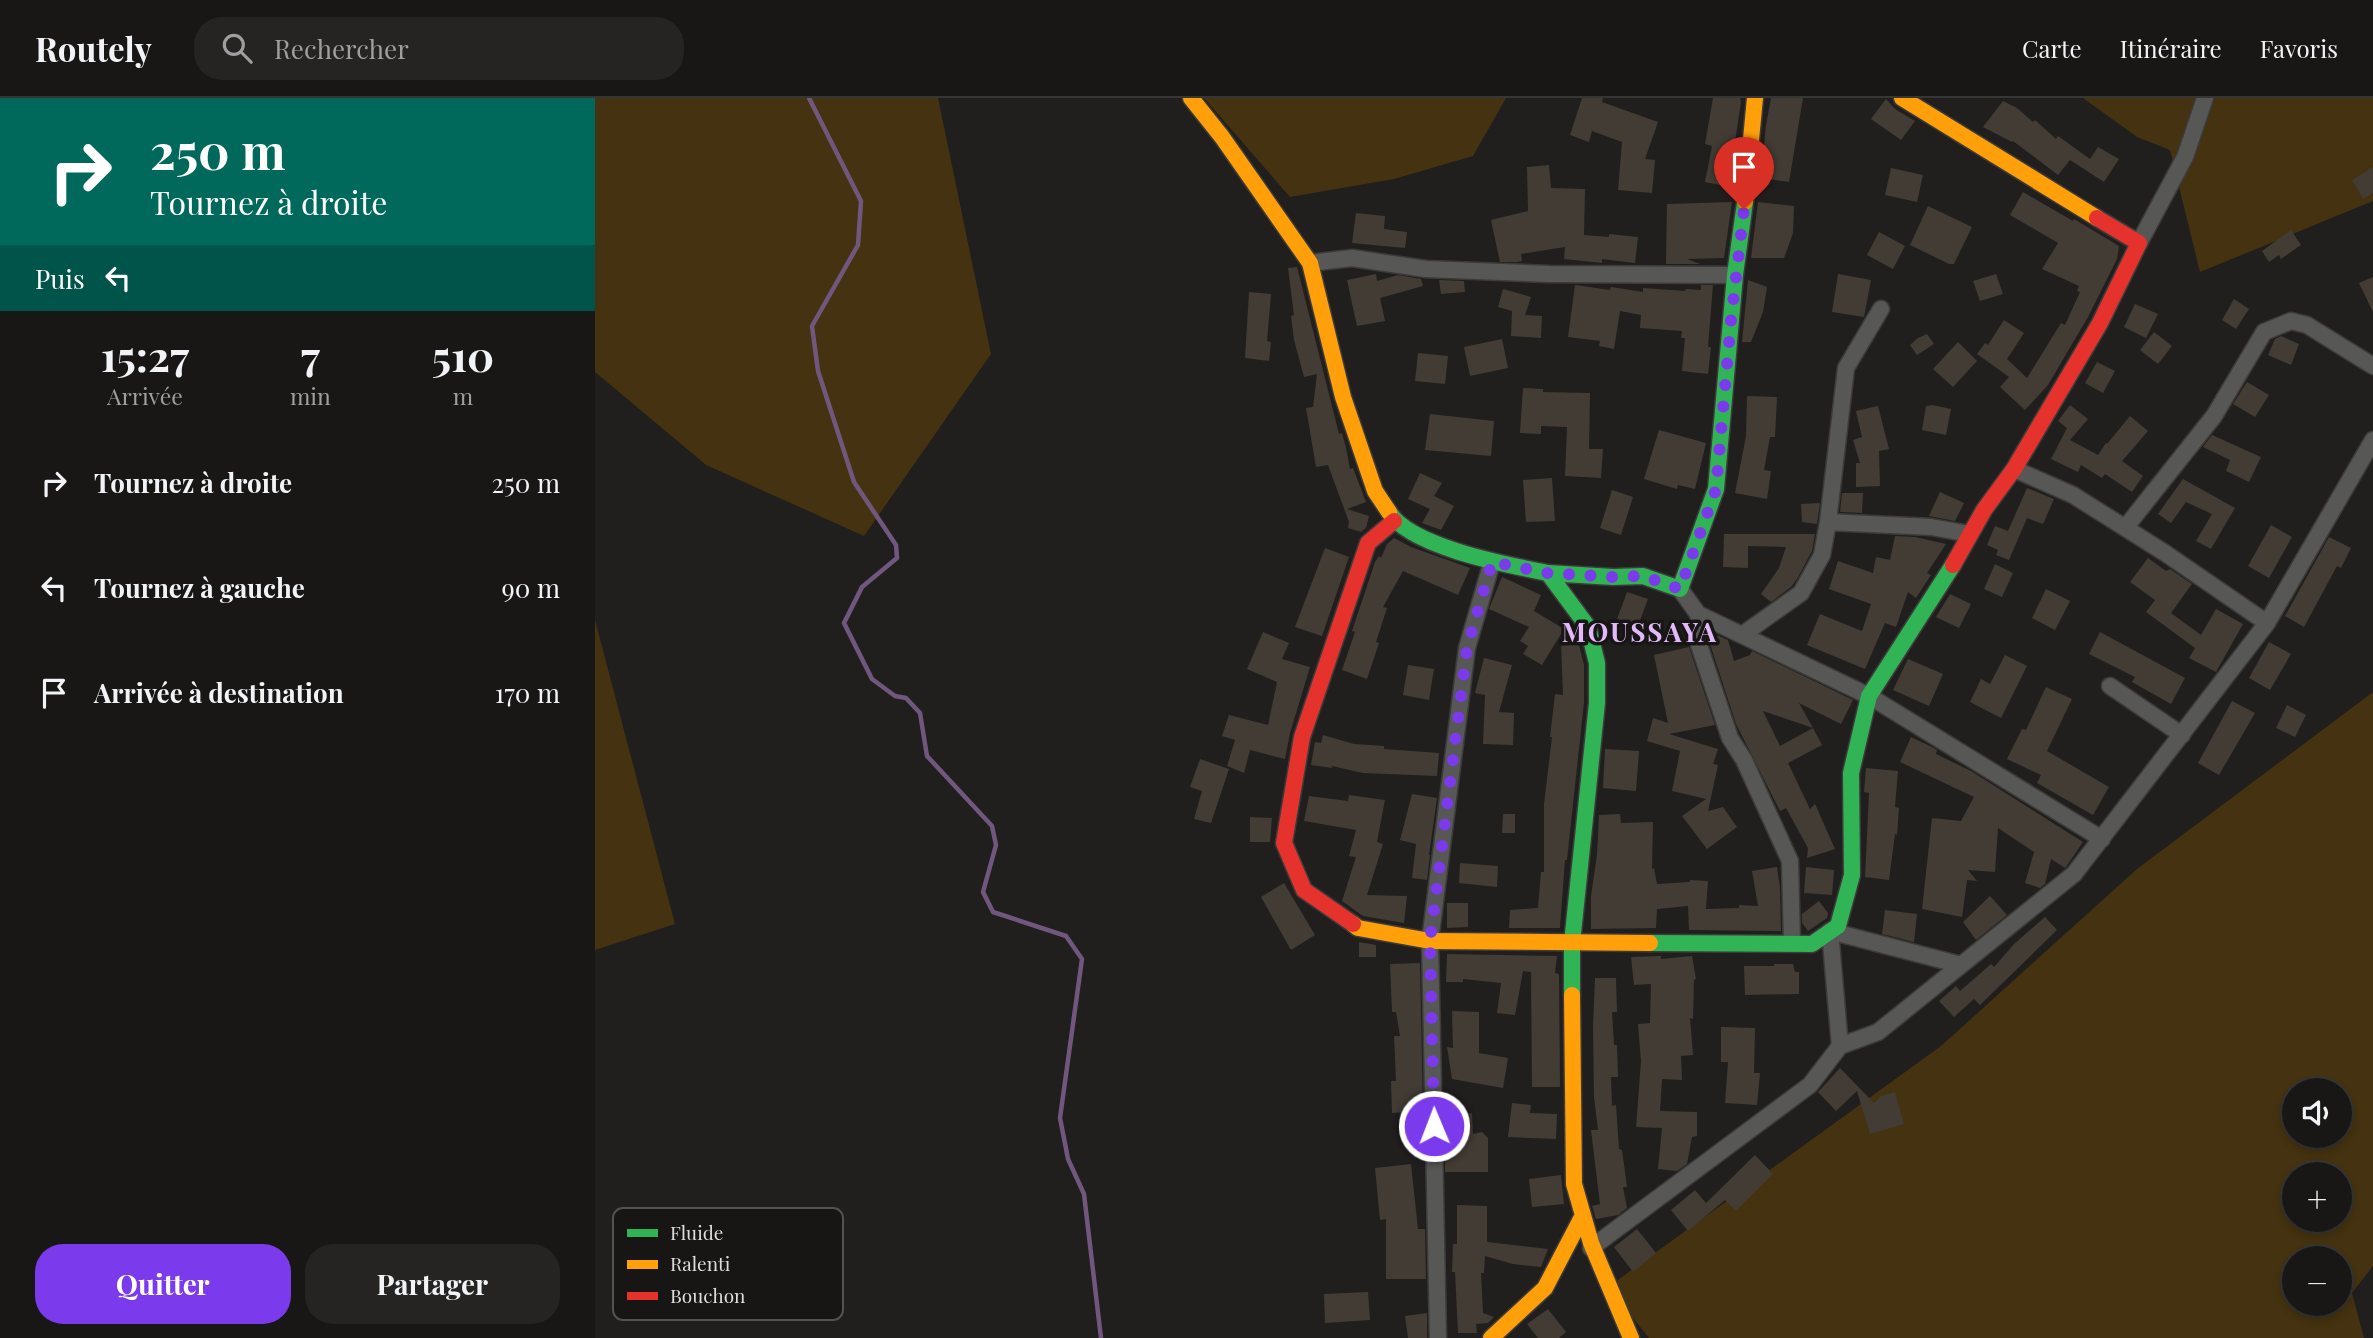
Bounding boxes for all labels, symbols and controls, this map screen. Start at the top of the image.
search box [194,17,684,80]
text: Routely [35,26,152,70]
icon: search [218,29,256,67]
text: Rechercher [274,31,409,66]
text: Carte [2022,32,2082,64]
text: Itinéraire [2120,32,2222,64]
text: Favoris [2260,32,2338,64]
text: 250 m [150,117,286,182]
icon: right [35,126,126,217]
pin [1714,137,1774,209]
icon: arrive [1725,148,1763,186]
text: Tournez à droite [150,180,388,223]
icon: left [99,259,137,297]
text: Puis [35,261,85,296]
text: 15:27 [101,327,189,383]
text: 7 [301,327,320,383]
text: 510 [432,327,494,383]
text: Arrivée [107,380,183,411]
text: min [290,380,331,411]
text: m [453,380,473,411]
icon: right [35,464,73,502]
text: Tournez à droite [94,465,292,500]
text: 250 m [492,465,560,500]
icon: left [35,569,73,607]
text: Tournez à gauche [94,570,305,605]
text: 90 m [502,570,560,605]
district label: MOUSSAYA [1562,614,1718,649]
icon: arrive [35,674,73,712]
text: Arrivée à destination [94,675,344,710]
text: 170 m [495,675,560,710]
map controls [2282,1078,2352,1316]
button: sound [2282,1078,2352,1148]
position arrow [1397,1089,1471,1163]
button: + [2282,1162,2352,1232]
legend [613,1208,843,1320]
text: Fluide [670,1219,723,1245]
button: Quitter [35,1244,291,1324]
button: Partager [305,1244,560,1324]
button: − [2282,1246,2352,1316]
text: Ralenti [670,1250,731,1276]
text: Bouchon [670,1282,746,1308]

